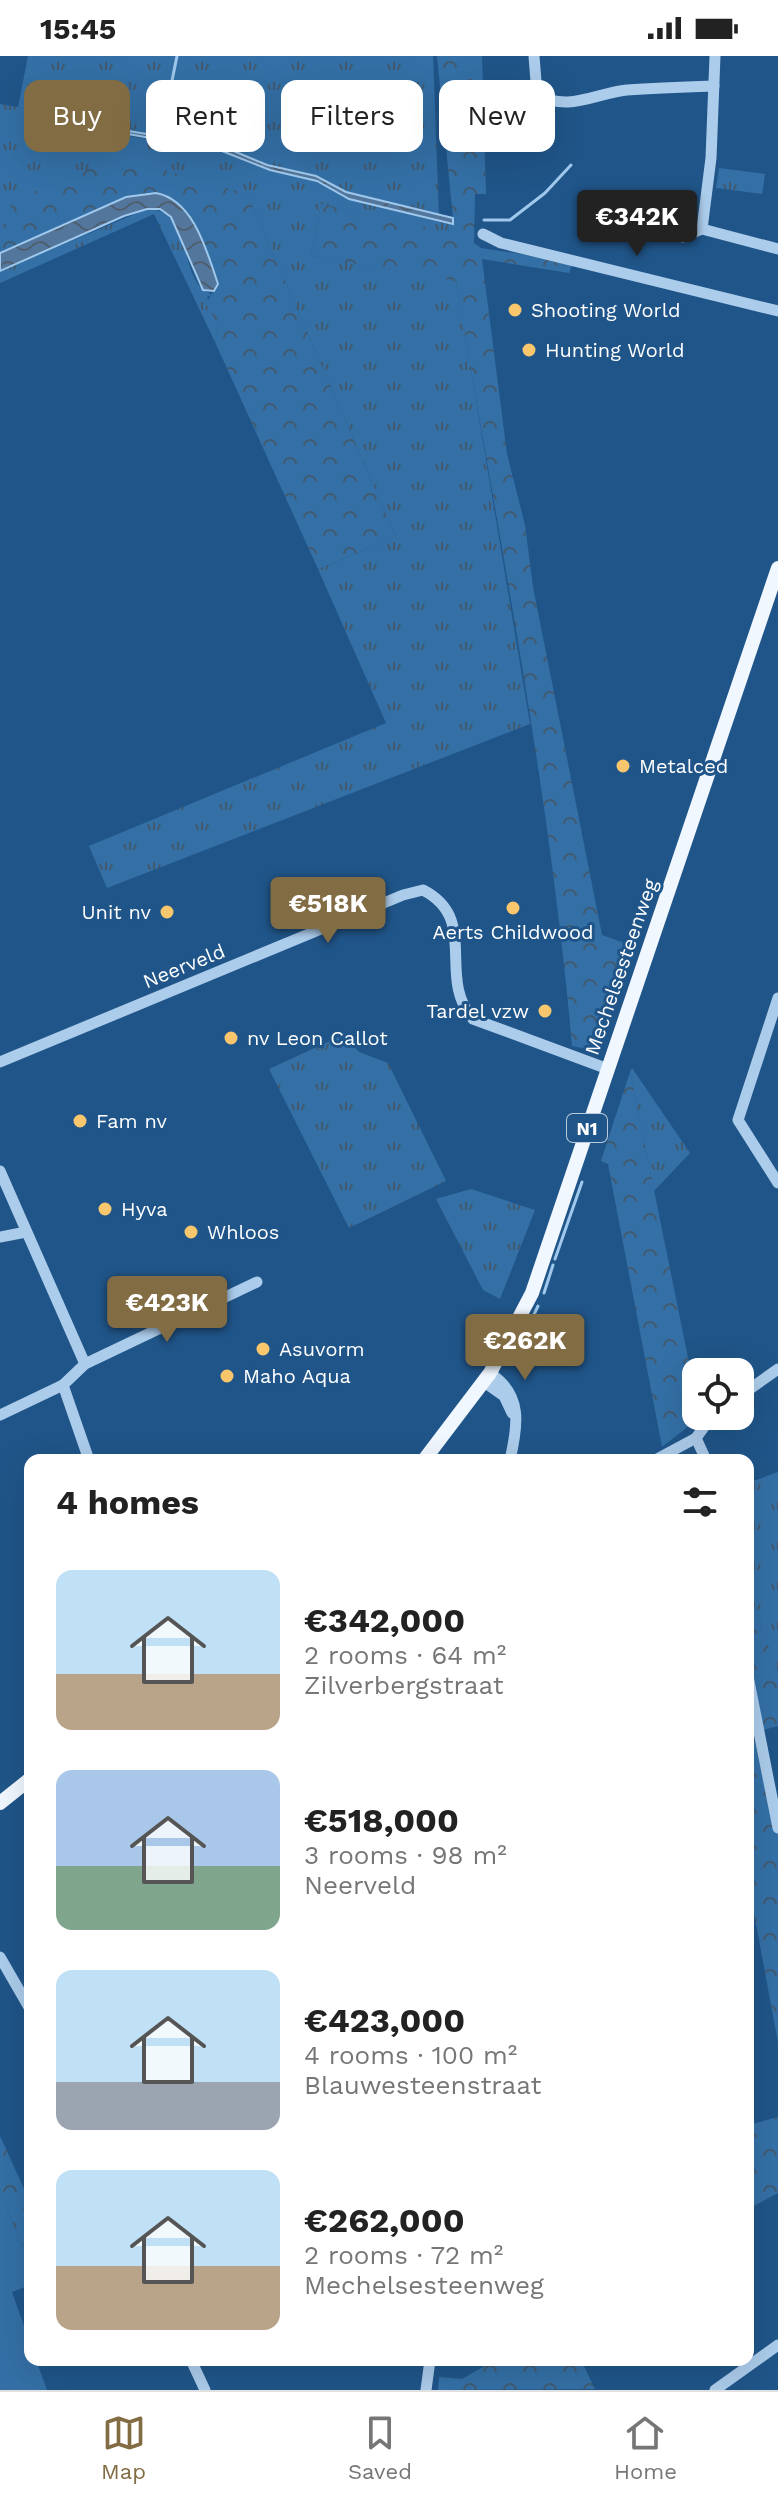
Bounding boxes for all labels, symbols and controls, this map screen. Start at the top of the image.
text: 15:45 [40,11,116,46]
chip: Buy [24,80,130,152]
chip: Rent [146,80,265,152]
chip: Filters [281,80,423,152]
chip: New [439,80,555,152]
pin: €342K [581,190,693,258]
text: €342K [595,201,679,231]
place label: Shooting World [531,298,680,322]
marker: Shooting World [506,301,524,319]
place label: Hunting World [545,338,685,362]
marker: Hunting World [520,341,538,359]
place label: Metalced [639,754,728,778]
marker: Metalced [614,757,632,775]
street label: Mechelsesteenweg [580,875,663,1058]
pin: €518K [272,877,384,945]
text: €518K [289,888,367,918]
marker: Aerts Childwood [504,899,522,917]
place label: Unit nv [82,900,152,924]
marker: Unit nv [158,903,176,921]
place label: Aerts Childwood [433,920,593,944]
street label: Neerveld [139,939,229,993]
place label: Tardel vzw [426,999,529,1023]
marker: Tardel vzw [536,1002,554,1020]
place label: nv Leon Callot [247,1026,388,1050]
marker: nv Leon Callot [222,1029,240,1047]
place label: Fam nv [96,1109,167,1133]
marker: Fam nv [71,1112,89,1130]
road number: N1 [567,1114,607,1142]
place label: Hyva [121,1197,167,1221]
marker: Hyva [96,1200,114,1218]
place label: Whloos [207,1220,279,1244]
marker: Whloos [182,1223,200,1241]
pin: €423K [111,1276,223,1344]
text: €423K [125,1287,209,1317]
pin: €262K [469,1314,581,1382]
text: €262K [483,1325,567,1355]
place label: Asuvorm [279,1337,365,1361]
marker: Asuvorm [254,1340,272,1358]
map controls [682,1358,754,1430]
button: locate [682,1358,754,1430]
place label: Maho Aqua [243,1364,351,1388]
marker: Maho Aqua [218,1367,236,1385]
icon: filters [678,1480,722,1524]
text: 4 homes [56,1482,199,1522]
text: €342,000 [304,1600,465,1640]
icon: home [120,1602,216,1698]
text: 2 rooms · 64 m² [304,1640,506,1670]
text: Zilverbergstraat [304,1670,504,1700]
text: €518,000 [304,1800,459,1840]
icon: home [120,1802,216,1898]
text: 3 rooms · 98 m² [304,1840,507,1870]
text: Neerveld [304,1870,416,1900]
text: €423,000 [304,2000,465,2040]
icon: home [120,2002,216,2098]
text: 4 rooms · 100 m² [304,2040,517,2070]
text: Blauwesteenstraat [304,2070,541,2100]
text: €262,000 [304,2200,465,2240]
icon: home [120,2202,216,2298]
text: 2 rooms · 72 m² [304,2240,503,2270]
text: Mechelsesteenweg [304,2270,544,2300]
tab: Map [101,2411,146,2484]
tab: Saved [348,2411,412,2484]
tab: Home [614,2411,677,2484]

